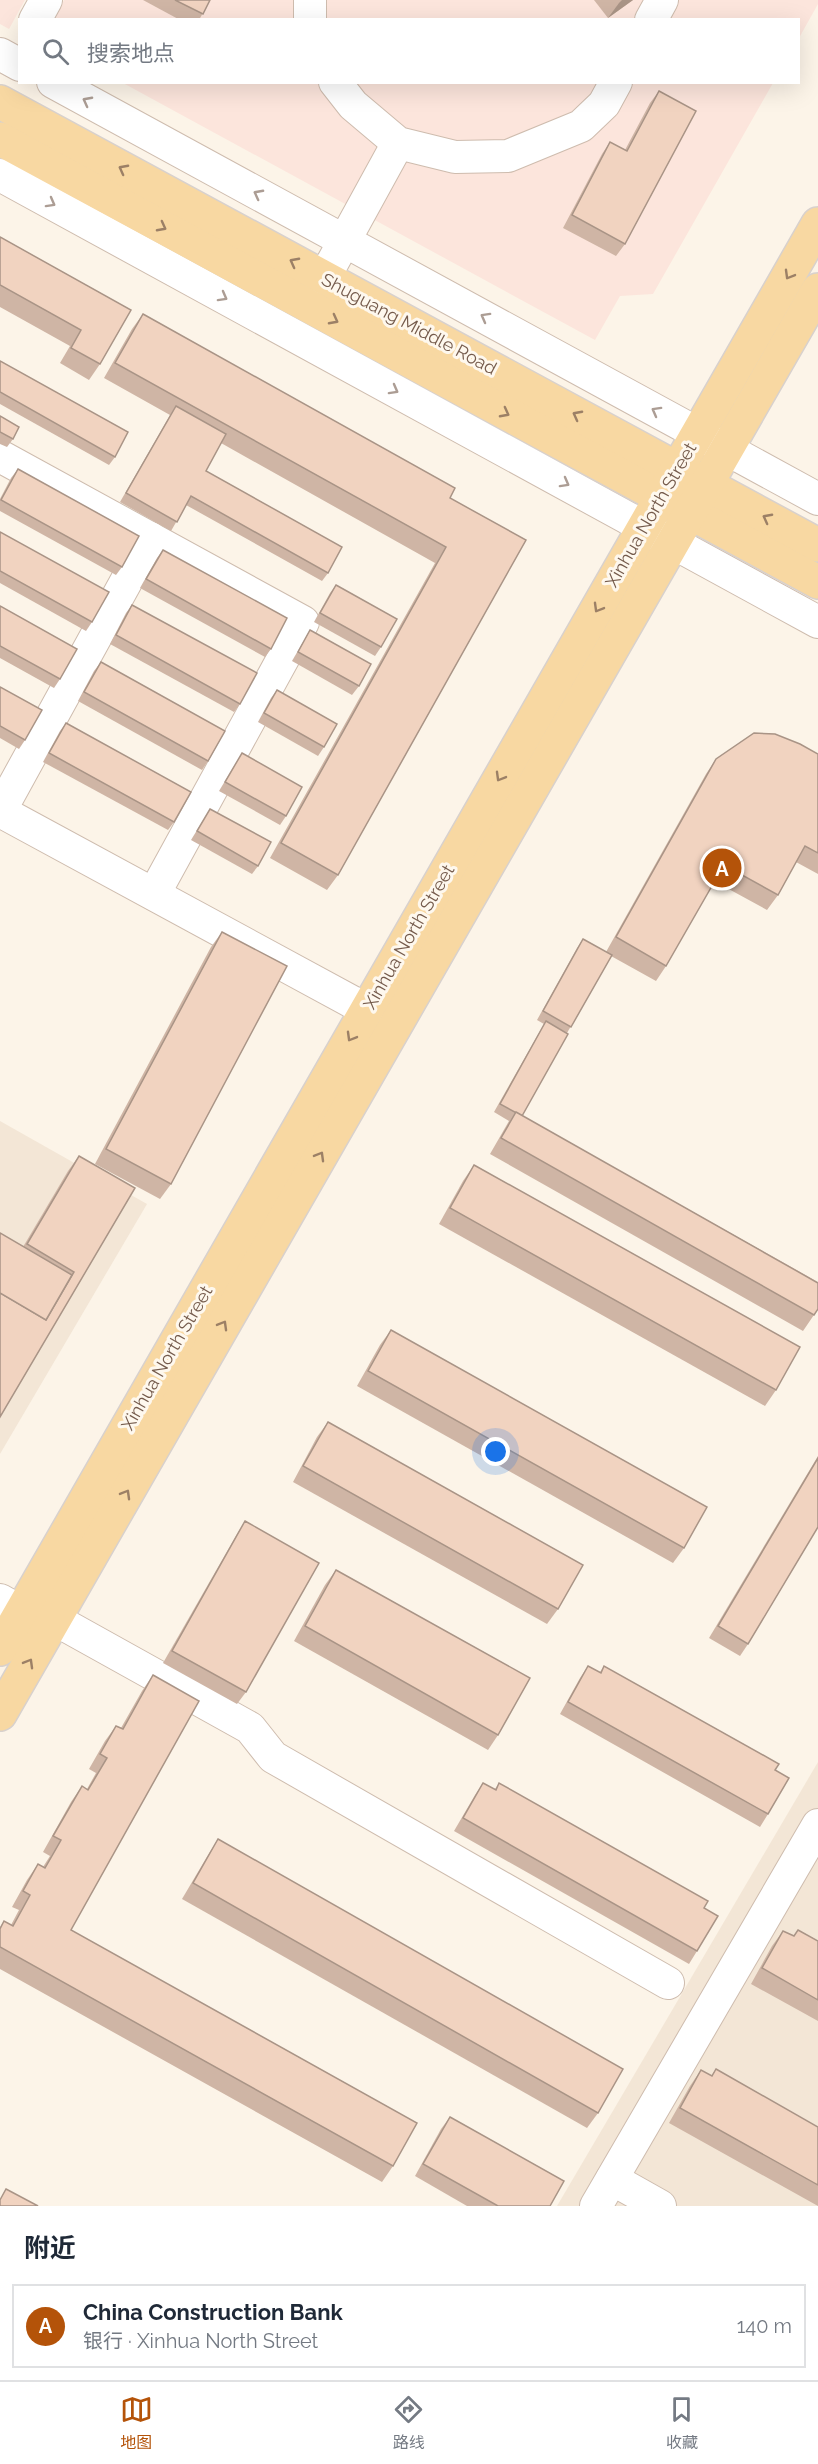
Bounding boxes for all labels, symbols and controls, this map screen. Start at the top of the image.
search box [18,18,800,84]
icon: search [39,35,72,68]
text: 搜索地点 [87,40,175,66]
one-way arrow [83,97,93,108]
one-way arrow [119,165,129,176]
one-way arrow [254,190,265,201]
one-way arrow [45,196,56,207]
one-way arrow [156,220,166,231]
one-way arrow [290,258,301,269]
street label: Shuguang Middle Road [318,268,500,379]
one-way arrow [785,269,796,279]
one-way arrow [216,290,227,301]
one-way arrow [327,313,338,324]
one-way arrow [481,313,491,324]
one-way arrow [387,383,398,394]
one-way arrow [499,405,509,417]
one-way arrow [652,407,662,418]
one-way arrow [572,411,583,422]
street label: Xinhua North Street [601,439,700,591]
one-way arrow [559,476,569,488]
one-way arrow [762,514,773,525]
one-way arrow [593,602,605,612]
one-way arrow [496,771,508,781]
pin: A [702,846,742,890]
street label: Xinhua North Street [359,861,458,1013]
one-way arrow [347,1031,358,1041]
one-way arrow [313,1152,325,1162]
street label: Xinhua North Street [117,1282,216,1434]
one-way arrow [216,1321,228,1331]
your location [481,1437,510,1466]
one-way arrow [119,1490,130,1500]
one-way arrow [22,1659,33,1669]
text: 附近 [24,2233,76,2263]
text: China Construction Bank [83,2299,343,2325]
text: A [39,2314,52,2338]
text: 140 m [737,2314,792,2338]
text: 银行 · Xinhua North Street [83,2329,318,2353]
tab: 地图 [120,2393,153,2453]
tab: 路线 [392,2393,425,2453]
tab: 收藏 [665,2393,698,2453]

